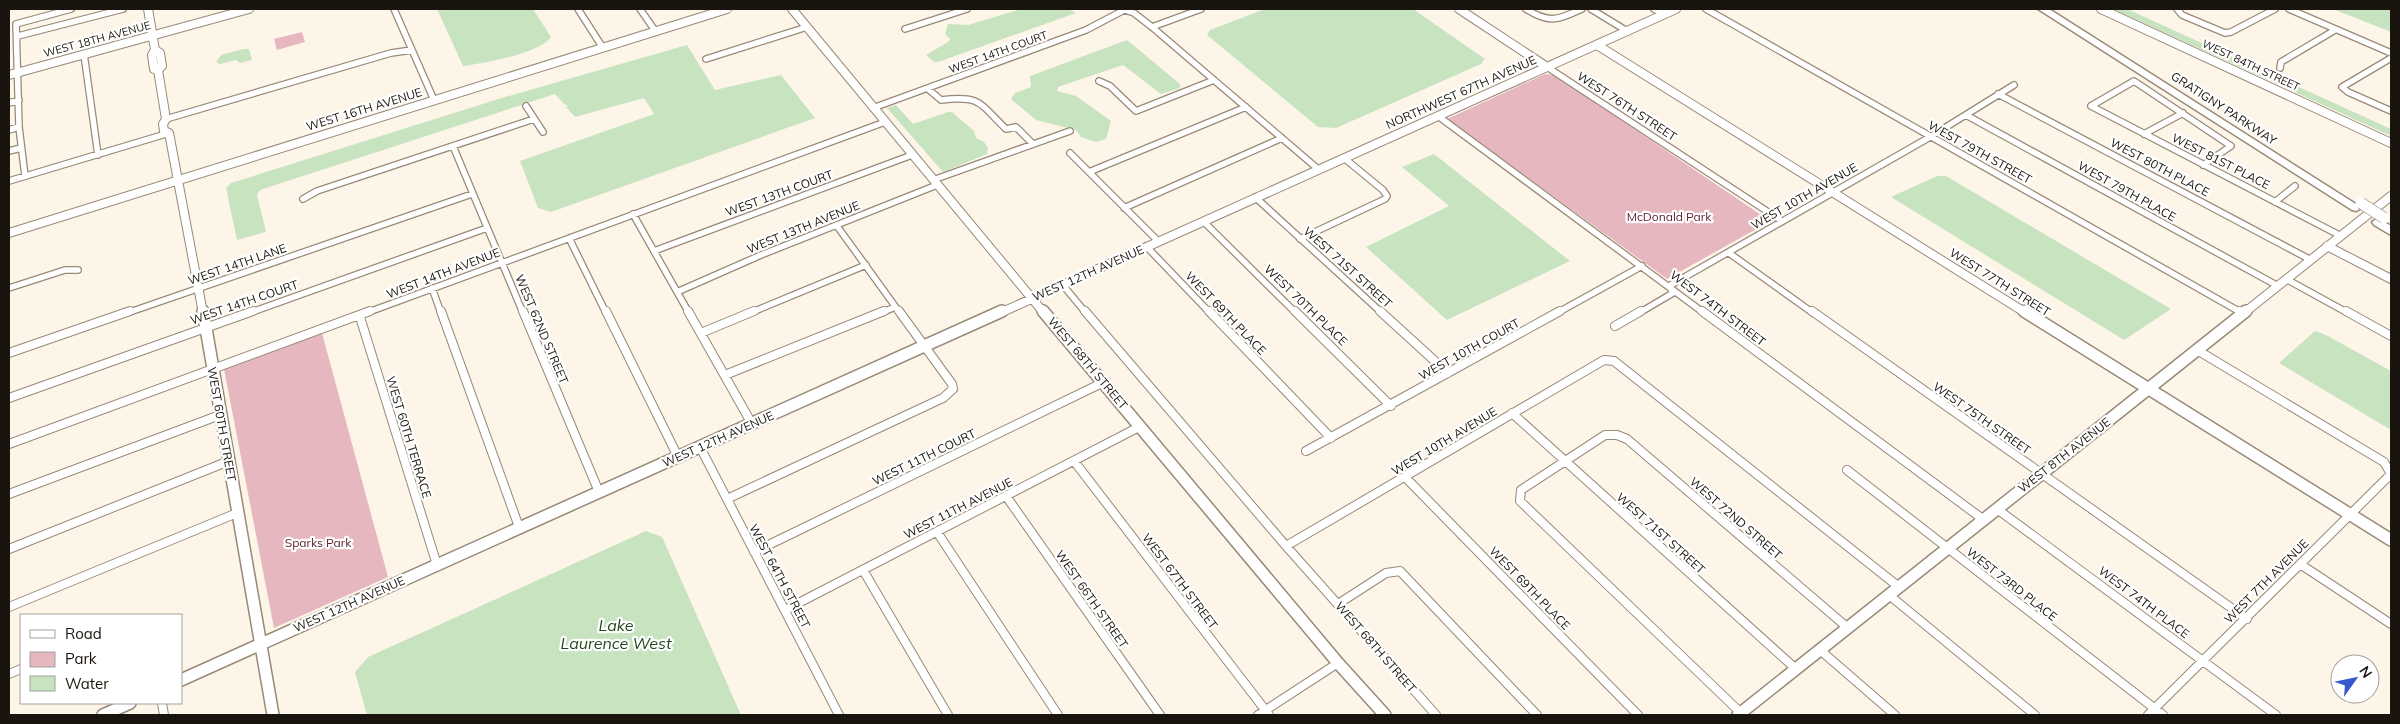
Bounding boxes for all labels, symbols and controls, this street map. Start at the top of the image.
street label: WEST 18TH AVENUE [42,18,152,60]
street label: WEST 14TH COURT [947,28,1049,76]
street label: WEST 84TH STREET [2200,36,2302,94]
street label: NORTHWEST 67TH AVENUE [1383,52,1539,132]
street label: WEST 76TH STREET [1574,68,1680,144]
street label: GRATIGNY PARKWAY [2168,68,2280,148]
street label: WEST 16TH AVENUE [304,84,424,134]
street label: WEST 79TH STREET [1926,117,2035,187]
street label: WEST 81ST PLACE [2169,130,2273,192]
street label: WEST 80TH PLACE [2108,135,2212,199]
street label: WEST 79TH PLACE [2075,158,2179,224]
street label: WEST 10TH AVENUE [1748,159,1860,233]
street label: WEST 13TH COURT [723,166,835,219]
street label: WEST 13TH AVENUE [744,198,862,256]
park label: McDonald Park [1627,209,1712,224]
street label: WEST 71ST STREET [1301,223,1396,311]
street label: WEST 14TH LANE [186,240,288,288]
street label: WEST 12TH AVENUE [1030,242,1146,304]
street label: WEST 14TH AVENUE [384,244,502,302]
street label: WEST 77TH STREET [1947,245,2054,319]
street label: WEST 70TH PLACE [1261,261,1351,349]
street label: WEST 74TH STREET [1667,267,1769,349]
street label: WEST 69TH PLACE [1182,268,1270,358]
street label: WEST 62ND STREET [512,272,572,387]
street label: WEST 14TH COURT [188,276,301,328]
street label: WEST 68TH STREET [1045,314,1132,413]
street label: WEST 10TH COURT [1416,315,1523,383]
street label: WEST 60TH STREET [205,366,240,483]
street label: WEST 60TH TERRACE [383,374,435,500]
street label: WEST 75TH STREET [1930,379,2034,458]
street label: WEST 10TH AVENUE [1389,404,1499,478]
street label: WEST 12TH AVENUE [660,408,776,470]
street label: WEST 8TH AVENUE [2015,414,2113,496]
street label: WEST 11TH COURT [870,425,979,489]
street label: WEST 11TH AVENUE [901,474,1015,542]
street label: WEST 72ND STREET [1687,474,1786,563]
street label: WEST 71ST STREET [1614,489,1709,577]
street label: WEST 64TH STREET [746,521,814,631]
street label: WEST 67TH STREET [1139,530,1221,632]
park label: Sparks Park [285,535,352,550]
street label: WEST 7TH AVENUE [2221,536,2311,626]
street label: WEST 69TH PLACE [1486,543,1574,633]
street label: WEST 73RD PLACE [1964,544,2060,624]
street label: WEST 66TH STREET [1053,547,1132,651]
street label: WEST 74TH PLACE [2096,563,2192,641]
street label: WEST 12TH AVENUE [291,573,407,635]
street label: WEST 68TH STREET [1332,598,1420,696]
legend [20,614,182,704]
water label: Lake Laurence West [561,615,672,653]
text: Road [65,624,102,643]
text: Park [65,649,97,668]
north arrow [2330,654,2380,704]
text: N [2355,663,2376,681]
text: Water [65,674,109,693]

